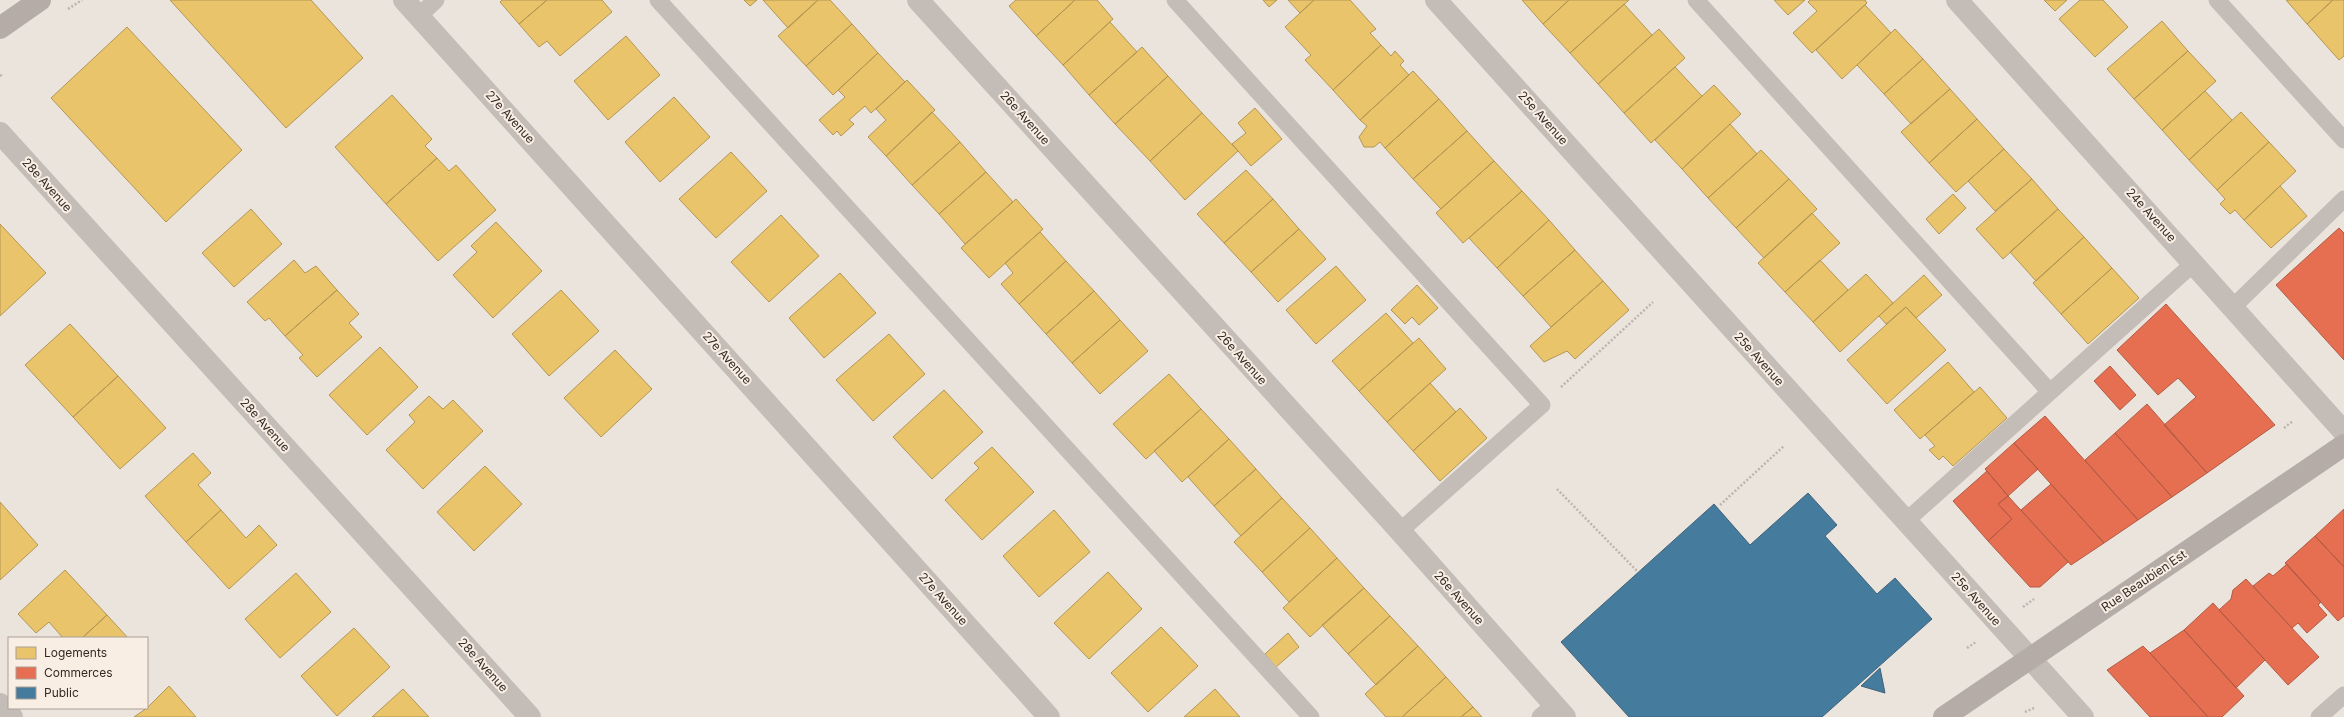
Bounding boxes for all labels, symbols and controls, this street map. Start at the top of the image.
street label: 27e Avenue [483,87,538,146]
street label: 26e Avenue [997,88,1053,148]
street label: 25e Avenue [1515,88,1571,148]
street label: 28e Avenue [19,155,75,215]
street label: 24e Avenue [2123,185,2179,245]
street label: 27e Avenue [700,328,755,387]
street label: 26e Avenue [1214,328,1270,388]
street label: 25e Avenue [1731,329,1787,389]
street label: 28e Avenue [237,395,293,455]
street label: Rue Beaubien Est [2098,547,2189,615]
street label: 26e Avenue [1431,568,1487,628]
street label: 27e Avenue [916,569,971,628]
street label: 25e Avenue [1948,569,2004,629]
street label: 28e Avenue [455,635,511,695]
legend [8,637,148,709]
text: Logements [44,645,107,660]
text: Commerces [44,665,112,680]
text: Public [44,685,79,700]

